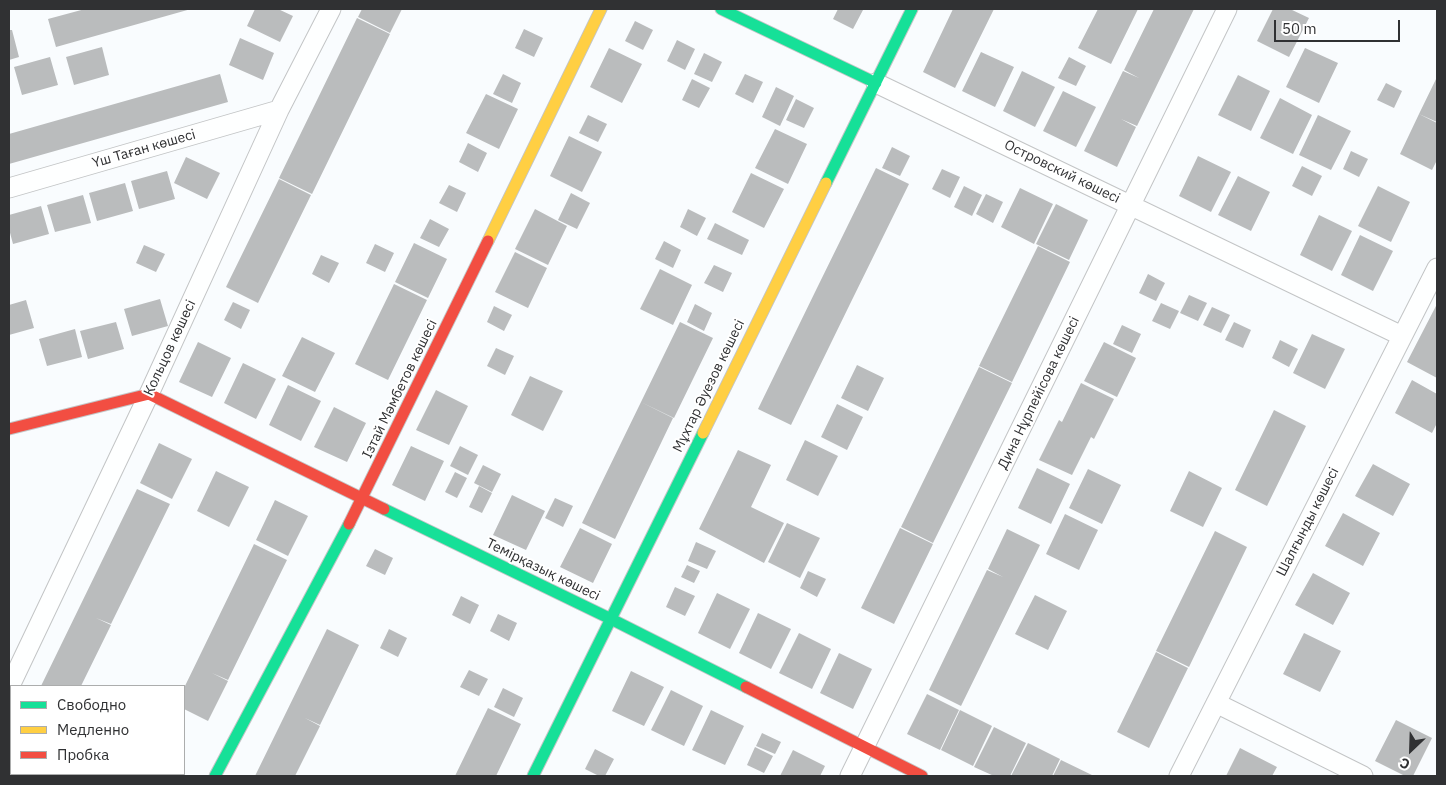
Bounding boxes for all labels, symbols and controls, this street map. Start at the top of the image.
scale bar [1276,10,1402,42]
text: 50 m [1282,19,1317,38]
street label: Үш Таған көшесі [90,126,198,172]
street label: Островский көшесі [1001,137,1123,207]
street label: Кольцов көшесі [140,297,200,399]
street label: Дина Нұрпейісова көшесі [995,314,1083,472]
street label: Ізтай Мәмбетов көшесі [359,317,441,461]
street label: Мұхтар Әуезов көшесі [670,317,748,455]
street label: Шалғынды көшесі [1273,465,1343,579]
street label: Темірқазық көшесі [483,535,603,605]
legend [10,685,185,775]
text: Свободно [57,695,126,714]
text: Медленно [57,720,129,739]
north arrow [1386,725,1436,775]
text: Пробка [57,745,109,764]
text: С [1397,754,1413,774]

